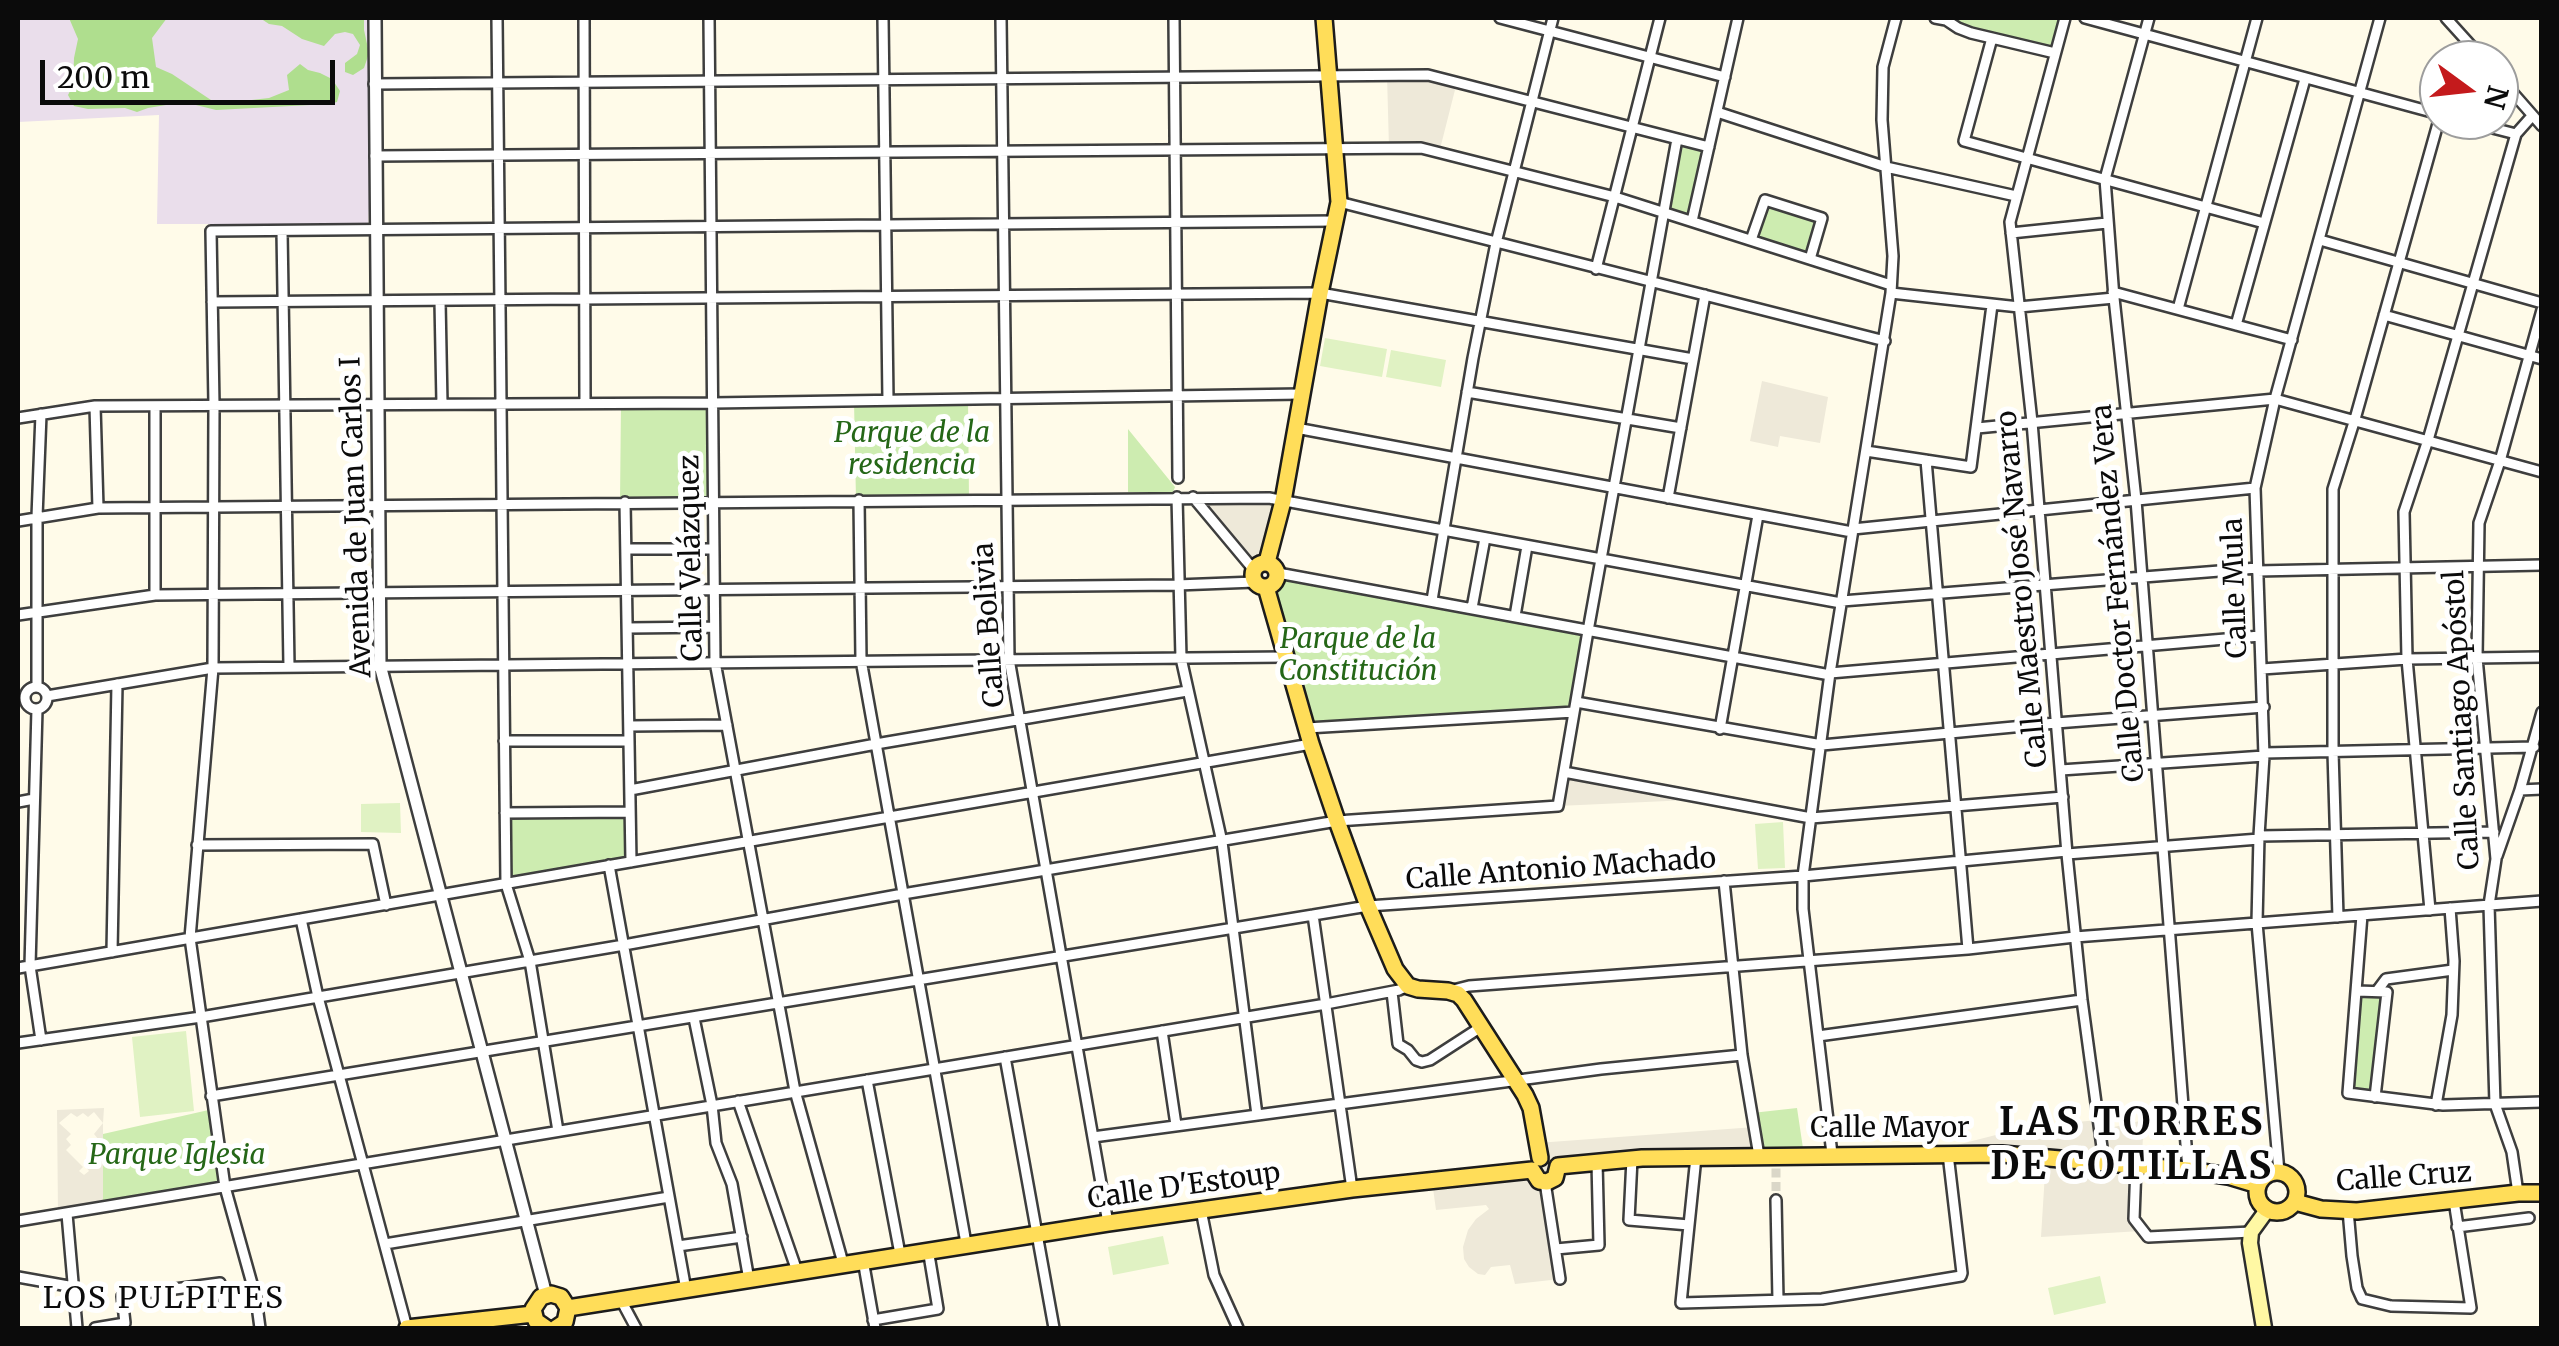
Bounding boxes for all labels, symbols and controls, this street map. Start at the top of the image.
scale bar [45,40,340,102]
north arrow [2419,40,2519,140]
text: 200 m [57,58,150,96]
text: N [2476,82,2516,113]
street label: Avenida de Juan Carlos I [335,356,379,678]
street label: Calle Doctor Fernández Vera [2086,403,2152,783]
street label: Calle Maestro José Navarro [1991,409,2055,769]
park label: Parque de la residencia [834,417,990,483]
street label: Calle Velázquez [673,454,711,662]
street label: Calle Mula [2217,517,2255,659]
street label: Calle Bolivia [967,541,1013,709]
street label: Calle Santiago Apóstol [2438,569,2488,871]
park label: Parque de la Constitución [1278,623,1438,689]
street label: Calle Antonio Machado [1405,842,1717,898]
district label: LAS TORRES DE COTILLAS [1990,1101,2274,1190]
street label: Calle Mayor [1810,1112,1970,1146]
park label: Parque Iglesia [88,1139,266,1173]
street label: Calle D'Estoup [1085,1157,1283,1217]
street label: Calle Cruz [2335,1157,2473,1199]
district label: LOS PULPITES [43,1282,285,1318]

